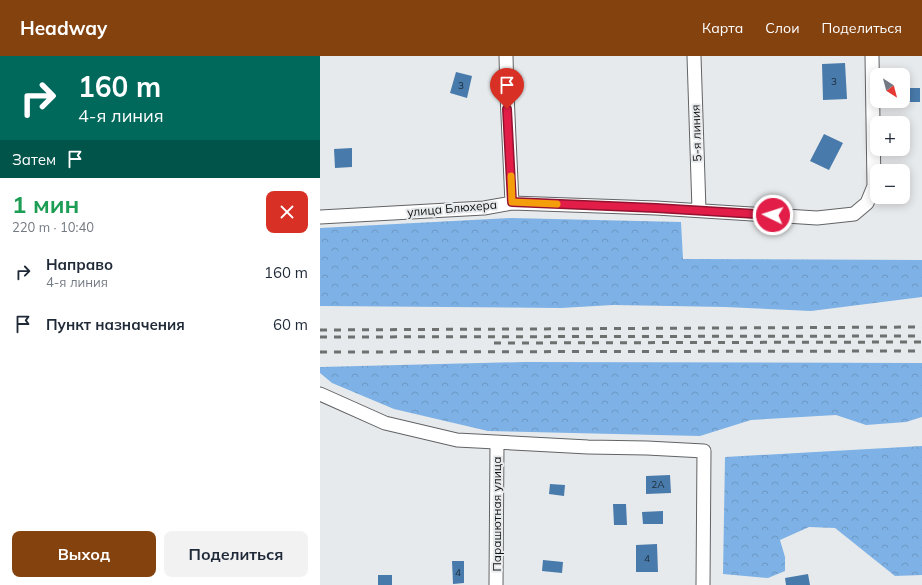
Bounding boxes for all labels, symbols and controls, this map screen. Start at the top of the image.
text: Headway [20,16,107,40]
text: Карта [702,19,743,37]
text: Слои [765,19,800,37]
text: Поделиться [822,19,902,37]
pin [490,68,524,109]
north arrow [870,68,910,108]
map controls [870,68,910,204]
text: 160 m [78,69,161,104]
icon: right [12,72,64,124]
icon: arrive [496,74,518,96]
house number: 3 [831,75,837,88]
house number: 3 [458,79,464,92]
text: 4-я линия [78,104,164,127]
street label: 5-я линия [688,104,704,162]
button: + [870,116,910,156]
icon: arrive [64,148,86,170]
text: Затем [12,150,56,169]
button: − [870,164,910,204]
text: 1 мин [12,189,79,219]
button: close [266,191,308,233]
position arrow [752,194,794,236]
street label: улица Блюхера [406,197,498,219]
text: 220 m · 10:40 [12,219,94,235]
text: Направо [46,255,113,274]
icon: right [12,261,34,283]
text: 160 m [264,263,308,282]
text: 4-я линия [46,274,108,290]
icon: arrive [12,313,34,335]
text: Пункт назначения [46,315,185,334]
text: 60 m [273,315,308,334]
street label: Парашютная улица [489,456,504,572]
house number: 2А [651,478,665,491]
button: Выход [12,531,156,577]
button: Поделиться [164,531,308,577]
house number: 4 [644,552,650,565]
house number: 4 [455,566,461,579]

